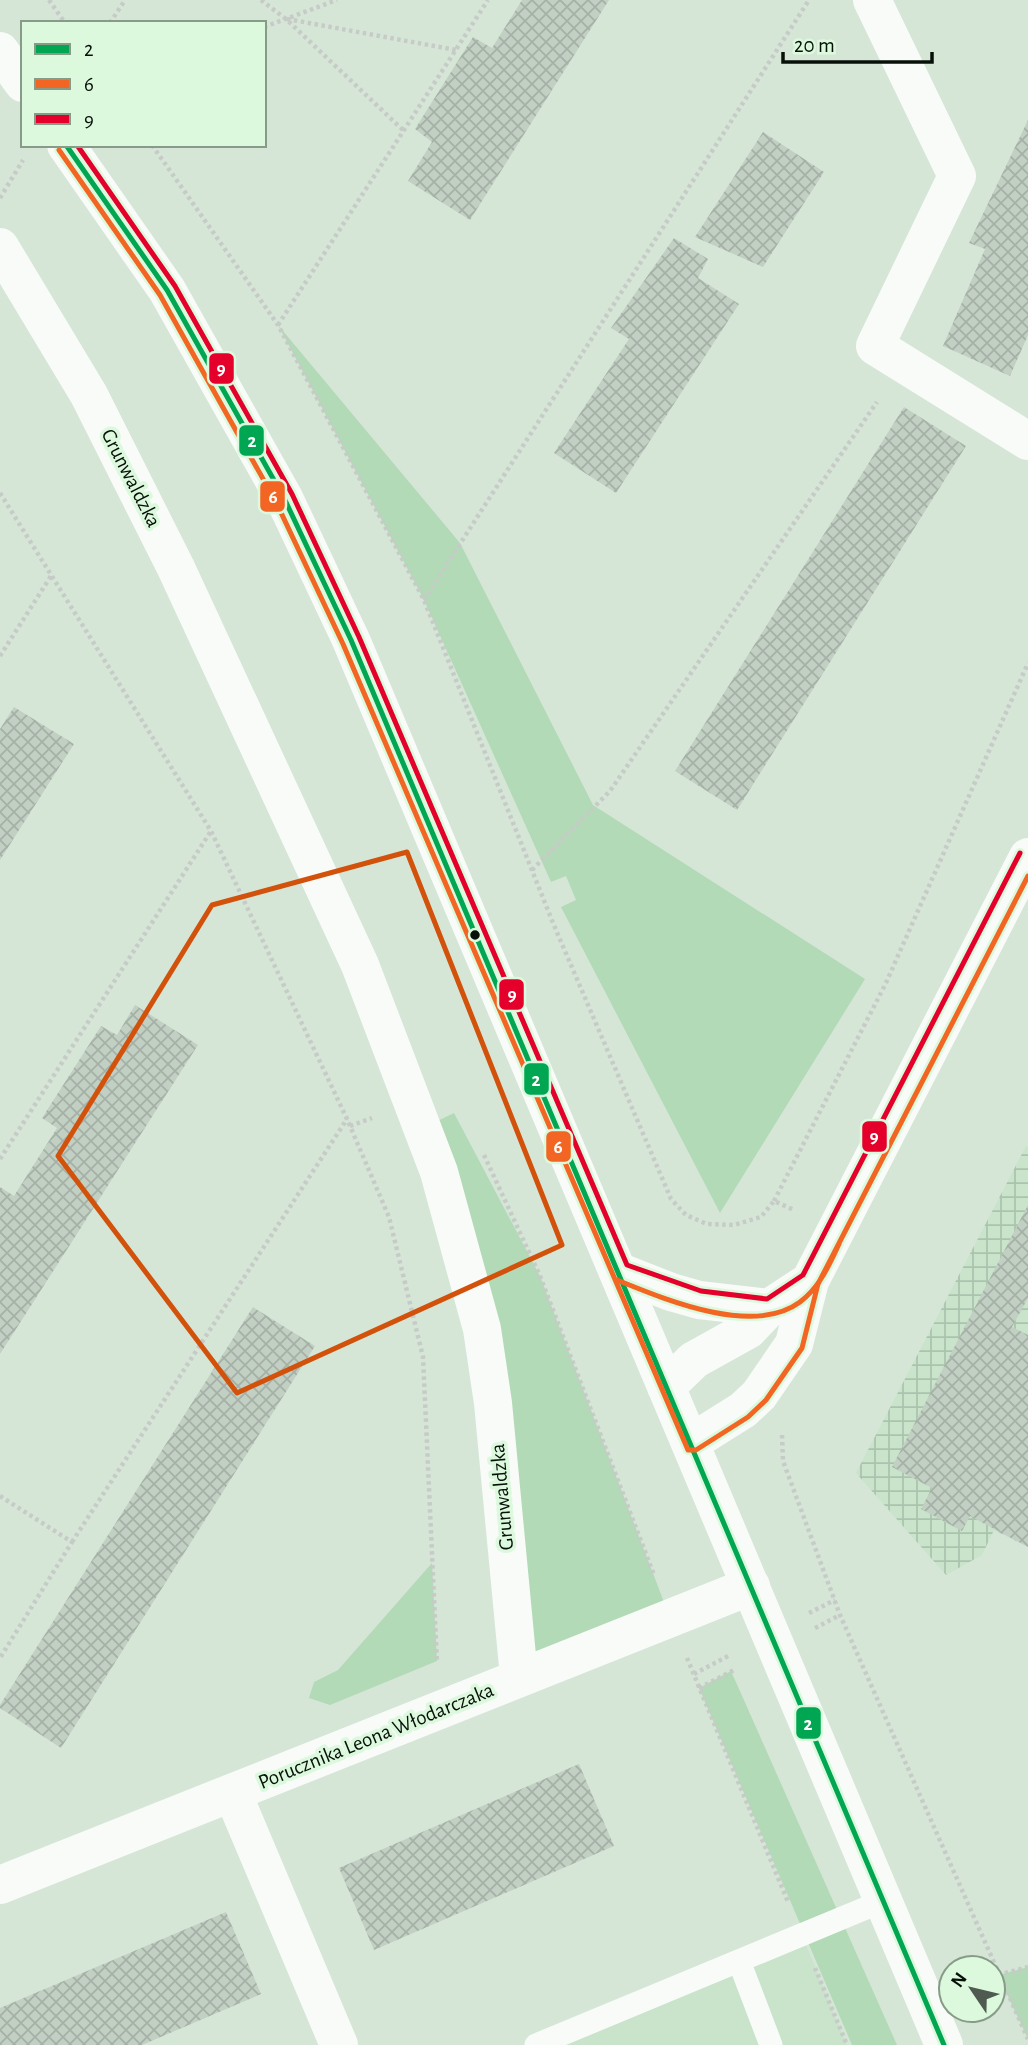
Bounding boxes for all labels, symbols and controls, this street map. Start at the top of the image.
legend [21,21,266,147]
scale bar [783,21,932,65]
text: 20 m [794,35,835,56]
text: 2 [84,39,94,60]
text: 6 [84,74,94,95]
text: 9 [84,109,94,130]
line badge: 9 [208,352,235,385]
text: 9 [216,360,226,379]
line badge: 2 [238,424,265,457]
street label: Grunwaldzka [97,426,165,531]
text: 2 [248,432,257,451]
line badge: 6 [259,480,286,513]
text: 6 [268,488,278,507]
unlabelled marker [468,928,482,942]
line badge: 9 [498,978,525,1011]
text: 9 [507,986,517,1005]
line badge: 2 [523,1062,550,1096]
text: 2 [532,1071,541,1090]
line badge: 9 [861,1120,888,1153]
text: 9 [869,1128,879,1147]
line badge: 6 [545,1130,572,1163]
text: 6 [553,1138,563,1157]
street label: Grunwaldzka [487,1442,517,1551]
street label: Porucznika Leona Włodarczaka [255,1679,497,1793]
line badge: 2 [795,1706,822,1740]
text: 2 [804,1715,813,1734]
north arrow [937,1954,1007,2024]
text: N [948,1969,971,1991]

